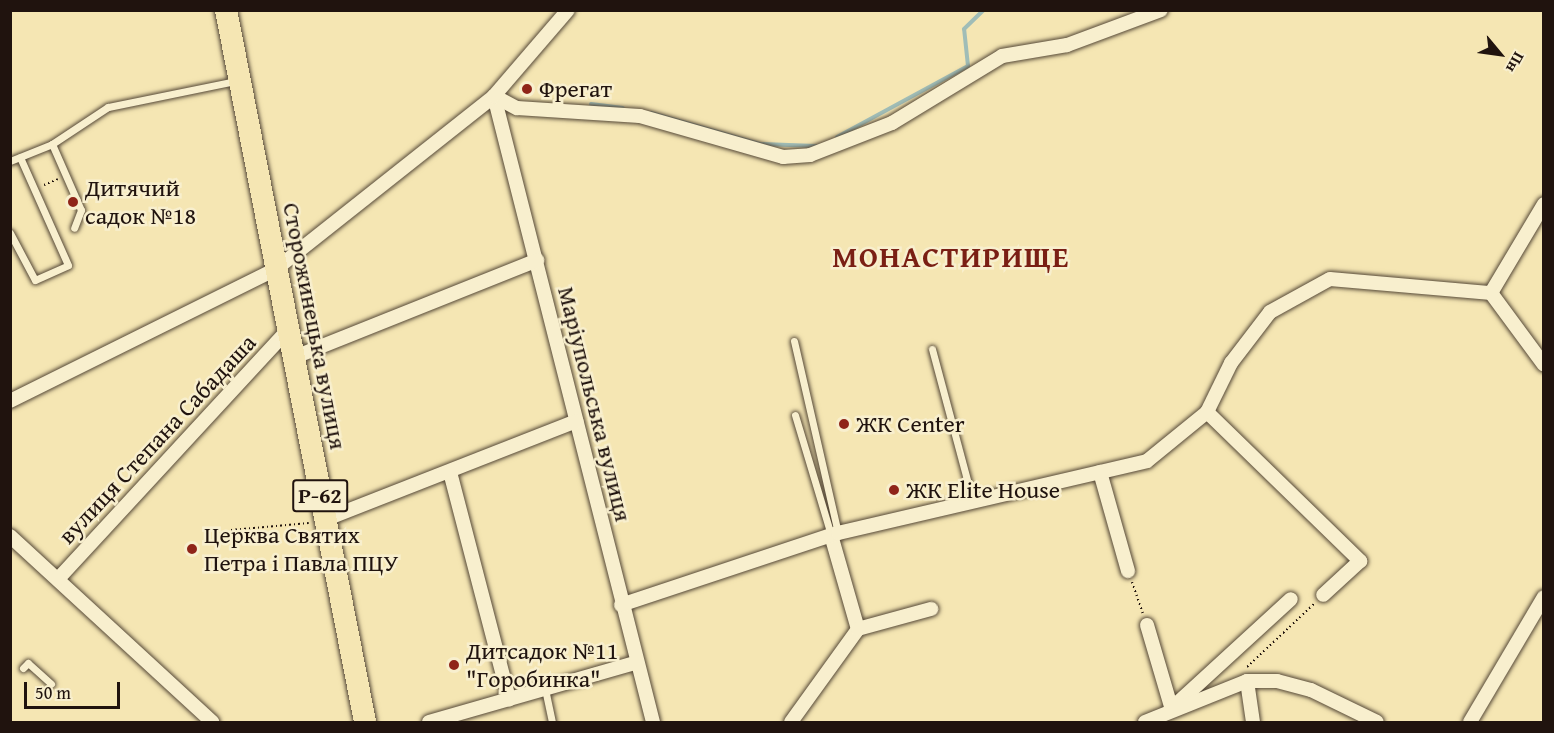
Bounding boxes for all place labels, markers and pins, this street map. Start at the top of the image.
place label: Фрегат [539,75,612,103]
marker: Фрегат [520,82,534,96]
place label: Дитячий садок №18 [85,174,196,230]
marker: Дитячий садок №18 [66,195,80,209]
place label: ЖК Center [856,410,965,438]
marker: ЖК Center [837,417,851,431]
place label: ЖК Elite House [906,476,1060,504]
marker: ЖК Elite House [887,483,901,497]
place label: Церква Святих Петра і Павла ПЦУ [204,521,398,577]
marker: Церква Святих Петра і Павла ПЦУ [185,542,199,556]
place label: Дитсадок №11 "Горобинка" [466,637,618,693]
marker: Дитсадок №11 "Горобинка" [447,658,461,672]

